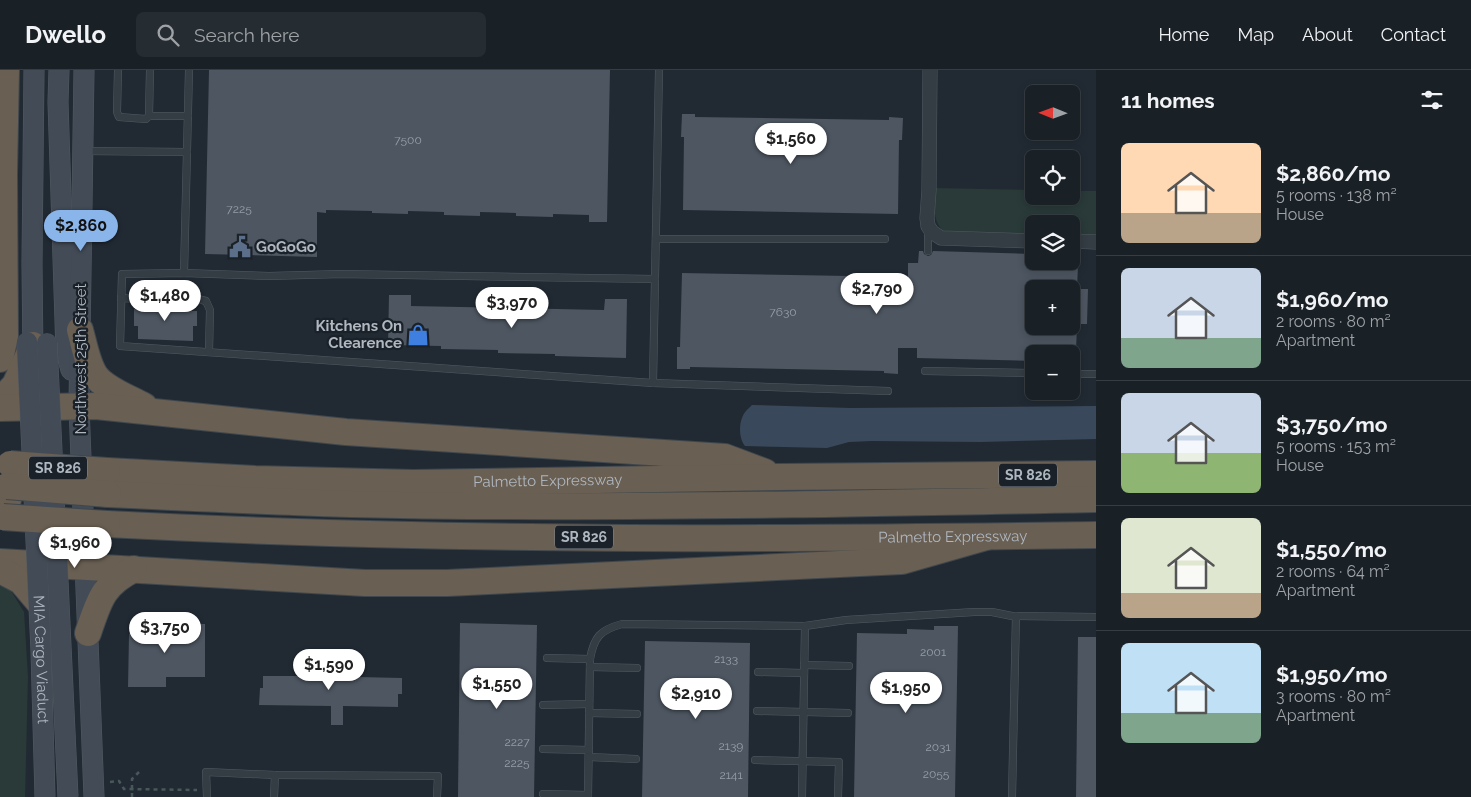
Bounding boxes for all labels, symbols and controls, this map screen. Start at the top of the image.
search box [136,12,486,57]
text: Dwello [25,20,106,49]
icon: search [154,21,182,49]
text: Search here [194,24,300,46]
text: Home [1158,24,1209,45]
text: Map [1237,24,1274,45]
text: About [1302,24,1353,45]
text: Contact [1381,24,1446,45]
north arrow [1025,85,1080,140]
map controls [1025,85,1080,400]
icon: filters [1418,86,1446,114]
text: 11 homes [1121,88,1215,113]
pin: $1,560 [750,122,832,165]
text: $1,560 [766,129,816,148]
house number: 7500 [394,133,422,147]
button: locate [1025,150,1080,205]
text: $2,860/mo [1276,161,1390,186]
icon: home [1161,163,1221,223]
text: 5 rooms · 138 m² [1276,186,1397,205]
house number: 7225 [226,202,252,216]
text: House [1276,205,1324,224]
pin: $2,860 [40,210,122,252]
button: layers [1025,215,1080,270]
text: $2,860 [55,216,107,235]
public building icon: GoGoGo [227,234,253,260]
place label: GoGoGo [256,238,316,256]
pin: $2,790 [836,272,918,315]
text: $2,790 [852,279,902,298]
pin: $1,480 [124,280,206,322]
button: + [1025,280,1080,335]
street label: Northwest 25th Street [72,283,90,435]
text: $1,480 [140,286,190,305]
pin: $3,970 [471,286,553,329]
text: $1,960/mo [1276,287,1389,312]
icon: home [1161,288,1221,348]
text: $3,970 [487,293,537,312]
house number: 7630 [769,305,797,319]
text: 2 rooms · 80 m² [1276,312,1391,331]
place label: Kitchens On Clearence [316,317,402,352]
shop icon: Kitchens On Clearence [405,322,431,348]
text: Apartment [1276,331,1355,350]
button: − [1025,345,1080,400]
text: $3,750/mo [1276,412,1387,437]
icon: home [1161,413,1221,473]
text: 5 rooms · 153 m² [1276,437,1396,456]
road number: SR 826 [29,456,87,479]
text: House [1276,456,1324,475]
road number: SR 826 [999,464,1057,486]
street label: Palmetto Expressway [473,471,622,491]
pin: $1,960 [34,526,116,569]
road number: SR 826 [555,526,613,548]
street label: Palmetto Expressway [878,527,1027,547]
text: $1,960 [50,533,100,552]
text: $1,550/mo [1276,537,1387,562]
icon: home [1161,538,1221,598]
text: 2 rooms · 64 m² [1276,562,1390,581]
text: Apartment [1276,581,1355,600]
street label: MIA Cargo Viaduct [29,595,52,724]
pin: $3,750 [124,612,206,654]
text: $3,750 [140,618,190,637]
house number: 2001 [920,645,946,659]
pin: $1,590 [288,648,370,691]
house number: 2133 [714,652,738,666]
text: $1,590 [304,655,354,674]
text: $1,950/mo [1276,662,1388,687]
icon: home [1161,663,1221,723]
pin: $1,550 [456,668,538,710]
pin: $1,950 [865,672,947,714]
text: $1,550 [472,674,522,693]
pin: $2,910 [655,678,737,720]
text: $1,950 [881,678,931,697]
text: $2,910 [671,684,721,703]
text: 3 rooms · 80 m² [1276,687,1391,706]
text: Apartment [1276,706,1355,725]
house number: 2227 [504,735,530,749]
house number: 2139 [719,739,743,753]
house number: 2031 [925,740,951,754]
house number: 2225 [504,756,530,770]
house number: 2055 [923,767,950,781]
house number: 2141 [719,768,743,782]

